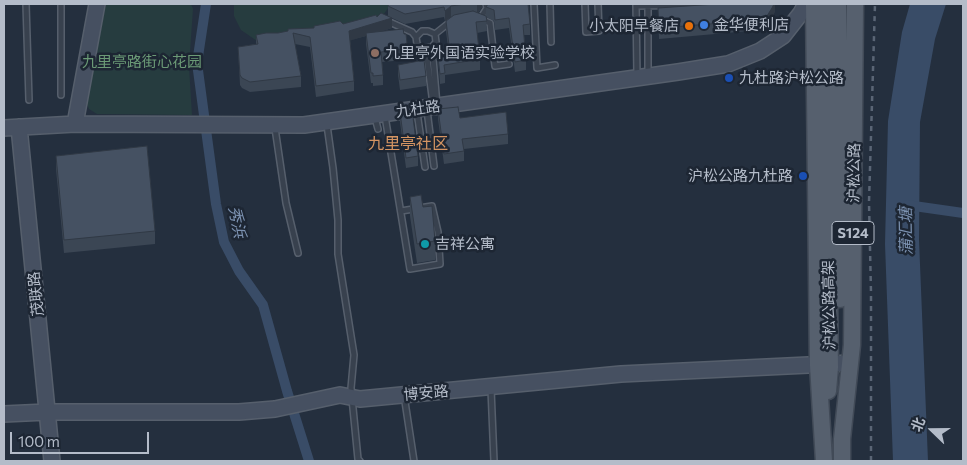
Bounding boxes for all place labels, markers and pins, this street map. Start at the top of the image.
place label: 金华便利店 [714,16,789,34]
place label: 小太阳早餐店 [589,17,679,35]
marker: 金华便利店 [698,19,710,31]
marker: 小太阳早餐店 [683,20,695,32]
place label: 九里亭外国语实验学校 [385,44,535,62]
marker: 九里亭外国语实验学校 [369,47,381,59]
place label: 九杜路沪松公路 [739,69,844,87]
marker: 九杜路沪松公路 [723,72,735,84]
place label: 沪松公路九杜路 [688,167,793,185]
marker: 沪松公路九杜路 [797,170,809,182]
place label: 吉祥公寓 [435,235,495,253]
marker: 吉祥公寓 [419,238,431,250]

